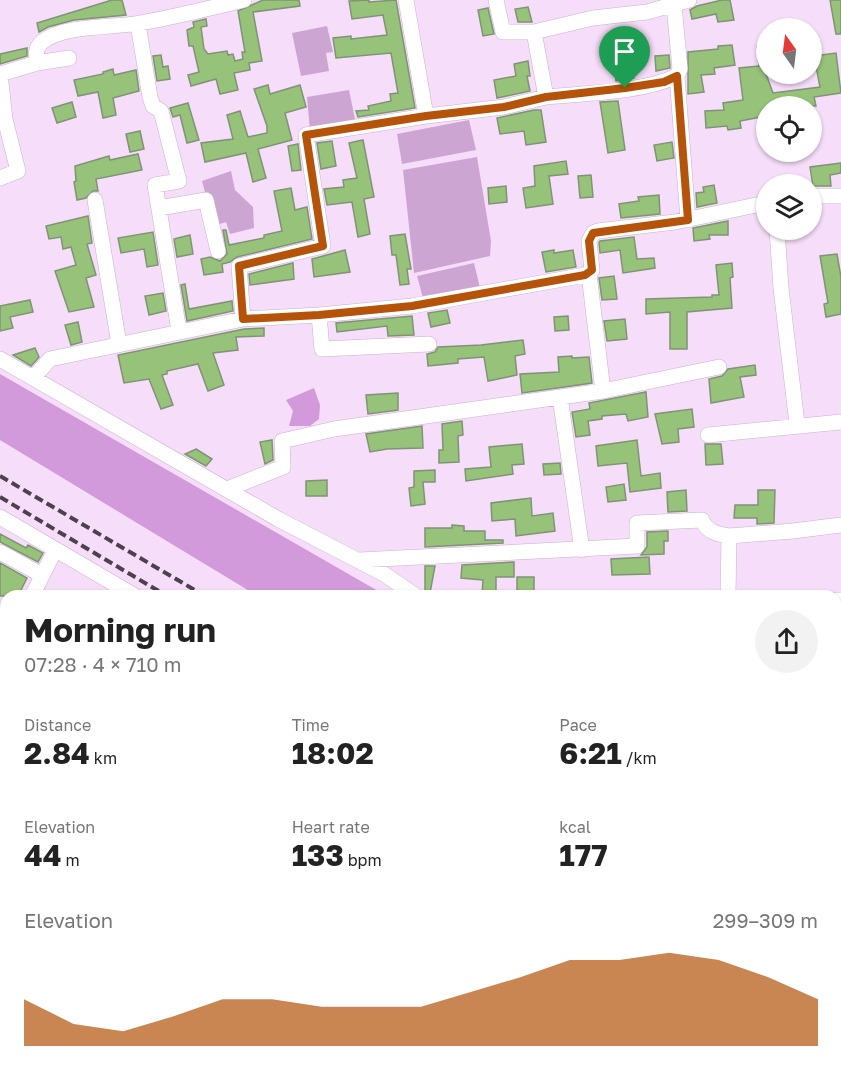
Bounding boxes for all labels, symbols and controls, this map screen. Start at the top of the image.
north arrow [756,18,822,84]
map controls [756,18,822,240]
pin [599,26,650,88]
icon: arrive [608,35,641,68]
button: locate [756,96,822,162]
button: layers [756,174,822,240]
text: Morning run [24,610,216,649]
button: share [755,610,818,673]
text: 07:28 · 4 × 710 m [24,652,181,676]
text: Distance [24,715,91,735]
text: Time [292,715,329,735]
text: Pace [559,715,597,735]
text: 2.84 [24,735,90,771]
text: 18:02 [292,735,374,771]
text: 6:21 [559,735,622,771]
text: km [90,748,117,768]
text: /km [622,748,657,768]
text: Elevation [24,817,95,837]
text: Heart rate [292,817,370,837]
text: kcal [559,817,591,837]
text: 44 [24,837,62,873]
text: 133 [292,837,344,873]
text: 177 [559,837,607,873]
text: m [62,850,80,870]
text: bpm [344,850,382,870]
text: Elevation [24,908,113,932]
text: 299–309 m [713,908,818,932]

